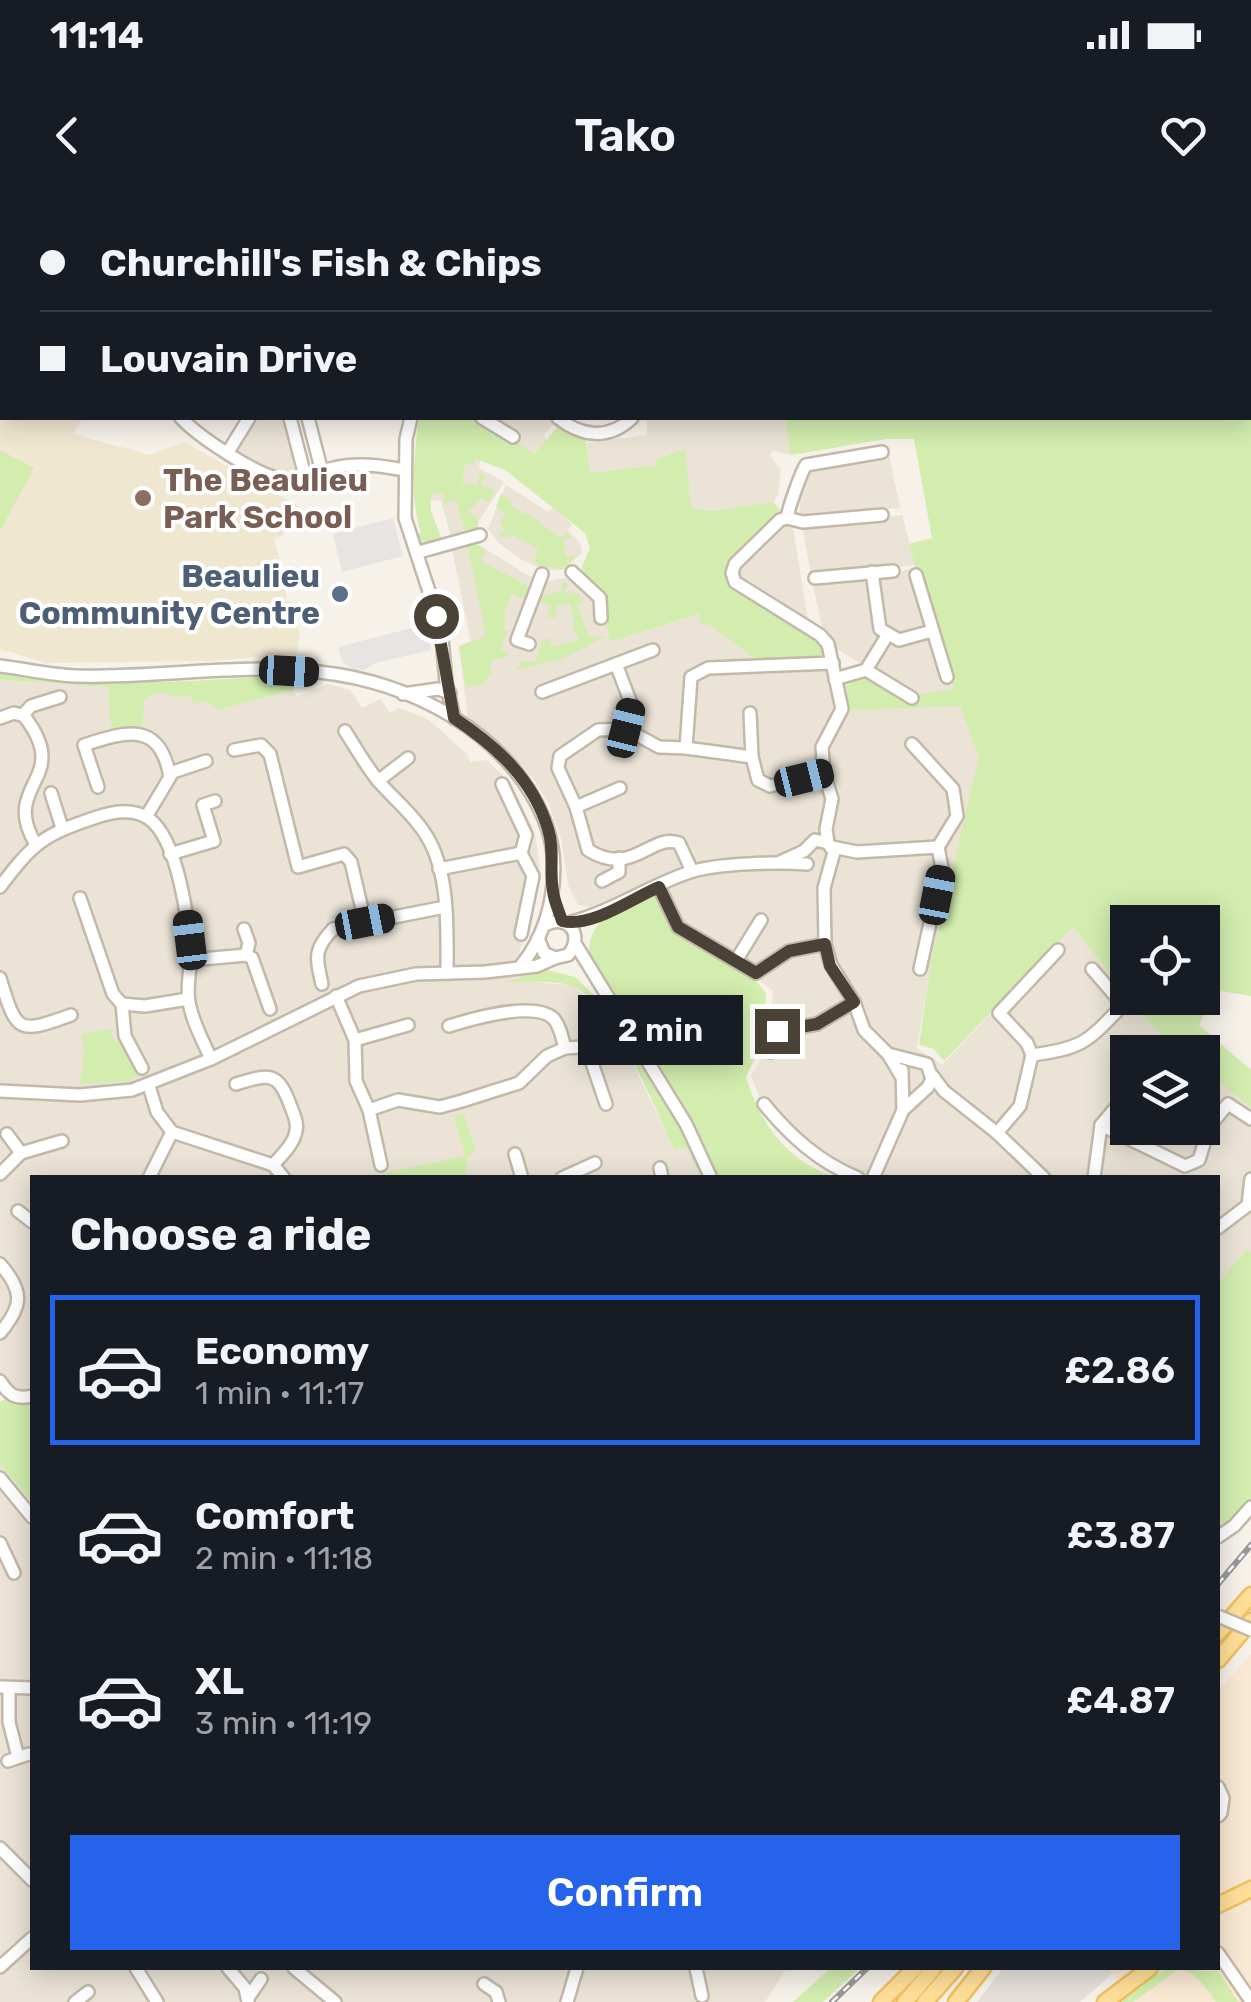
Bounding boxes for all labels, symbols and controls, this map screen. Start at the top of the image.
text: 11:14 [50,12,144,58]
icon: back [40,108,95,163]
icon: heart [1156,108,1211,163]
text: Tako [575,109,676,162]
text: Churchill's Fish & Chips [100,240,542,286]
text: Louvain Drive [100,336,357,382]
place label: The Beaulieu Park School [163,461,368,536]
marker: The Beaulieu Park School [132,487,154,509]
place label: Beaulieu Community Centre [19,557,320,632]
marker: Beaulieu Community Centre [329,583,351,605]
route start [414,594,459,639]
car [258,654,320,688]
car [604,695,648,761]
car [771,756,837,800]
car [917,863,957,927]
car [333,902,397,942]
map controls [1110,905,1220,1145]
button: locate [1110,905,1220,1015]
car [171,908,209,972]
callout: 2 min [577,996,742,1066]
route end [755,1009,800,1054]
text: 2 min [618,1011,703,1049]
button: layers [1110,1035,1220,1145]
text: Choose a ride [70,1208,372,1261]
icon: car [75,1325,165,1415]
text: Economy [195,1328,369,1374]
text: £2.86 [1064,1347,1175,1393]
text: 1 min · 11:17 [195,1374,364,1412]
icon: car [75,1490,165,1580]
text: Comfort [195,1493,354,1539]
text: £3.87 [1067,1512,1175,1558]
text: 2 min · 11:18 [195,1539,373,1577]
icon: car [75,1655,165,1745]
text: XL [195,1658,244,1704]
text: £4.87 [1066,1677,1175,1723]
text: 3 min · 11:19 [195,1704,372,1742]
button: Confirm [70,1835,1180,1950]

